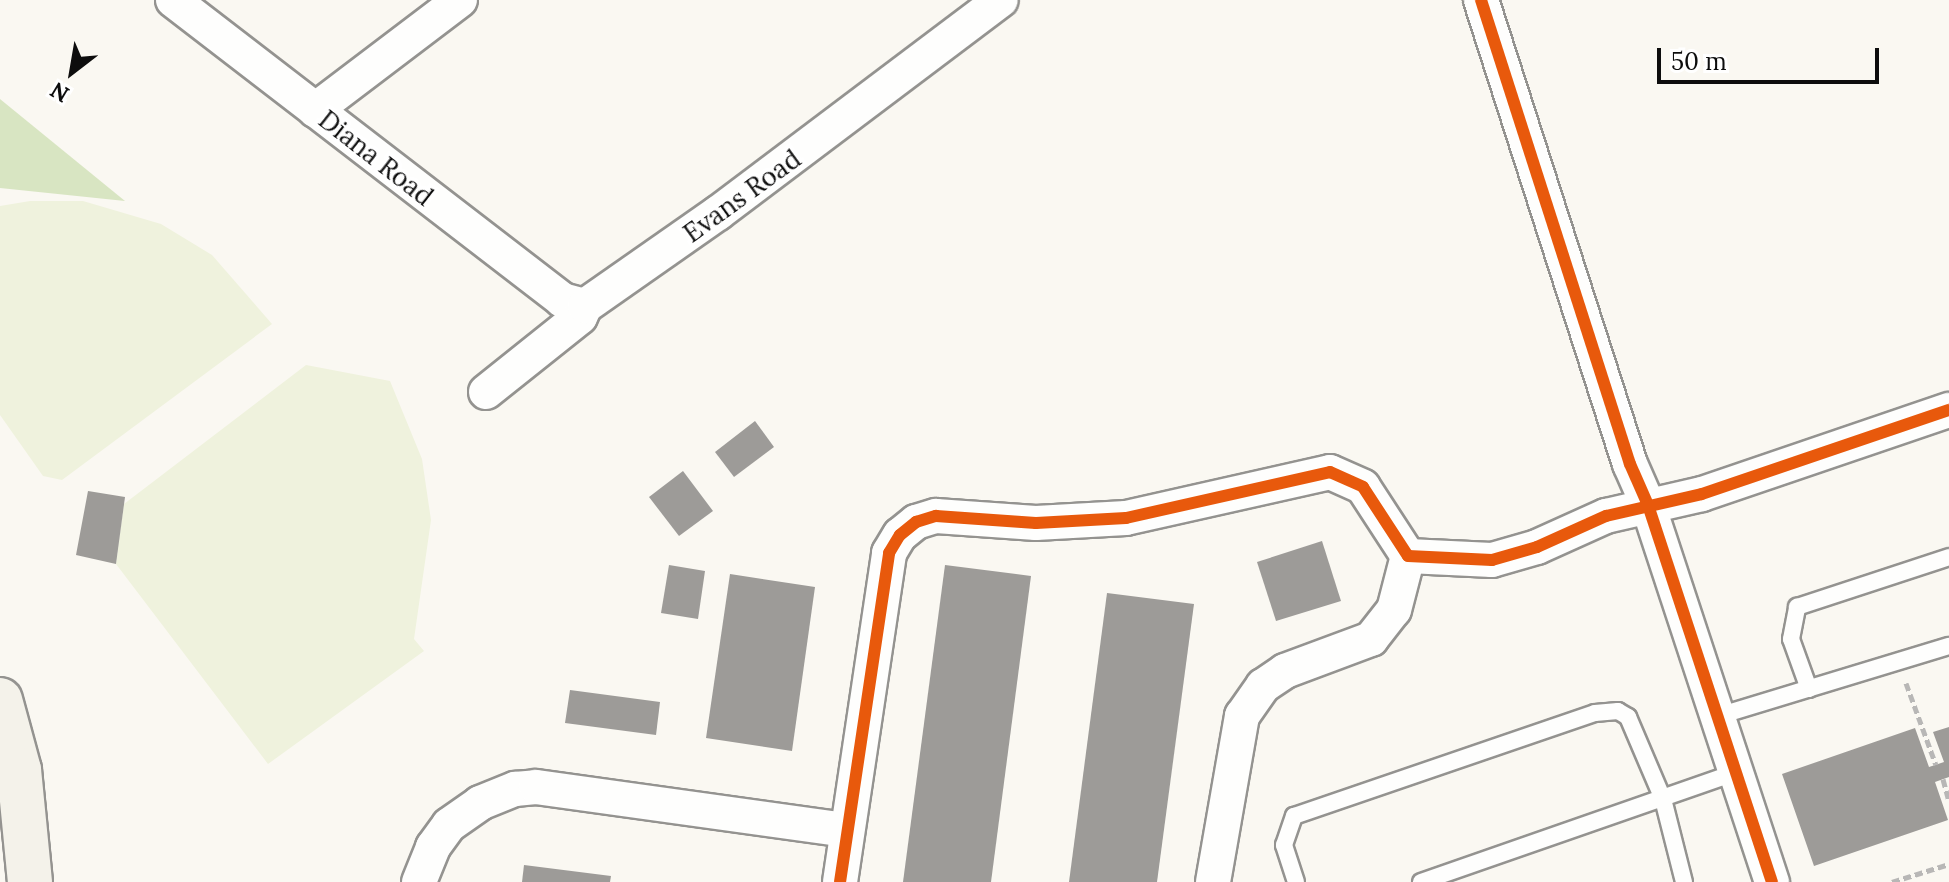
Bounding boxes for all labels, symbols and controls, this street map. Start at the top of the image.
north arrow [32,32,112,112]
scale bar [1661,32,1883,82]
text: 50 m [1671,46,1727,77]
text: N [45,76,74,109]
street label: Diana Road [313,104,439,212]
street label: Evans Road [677,143,807,249]

